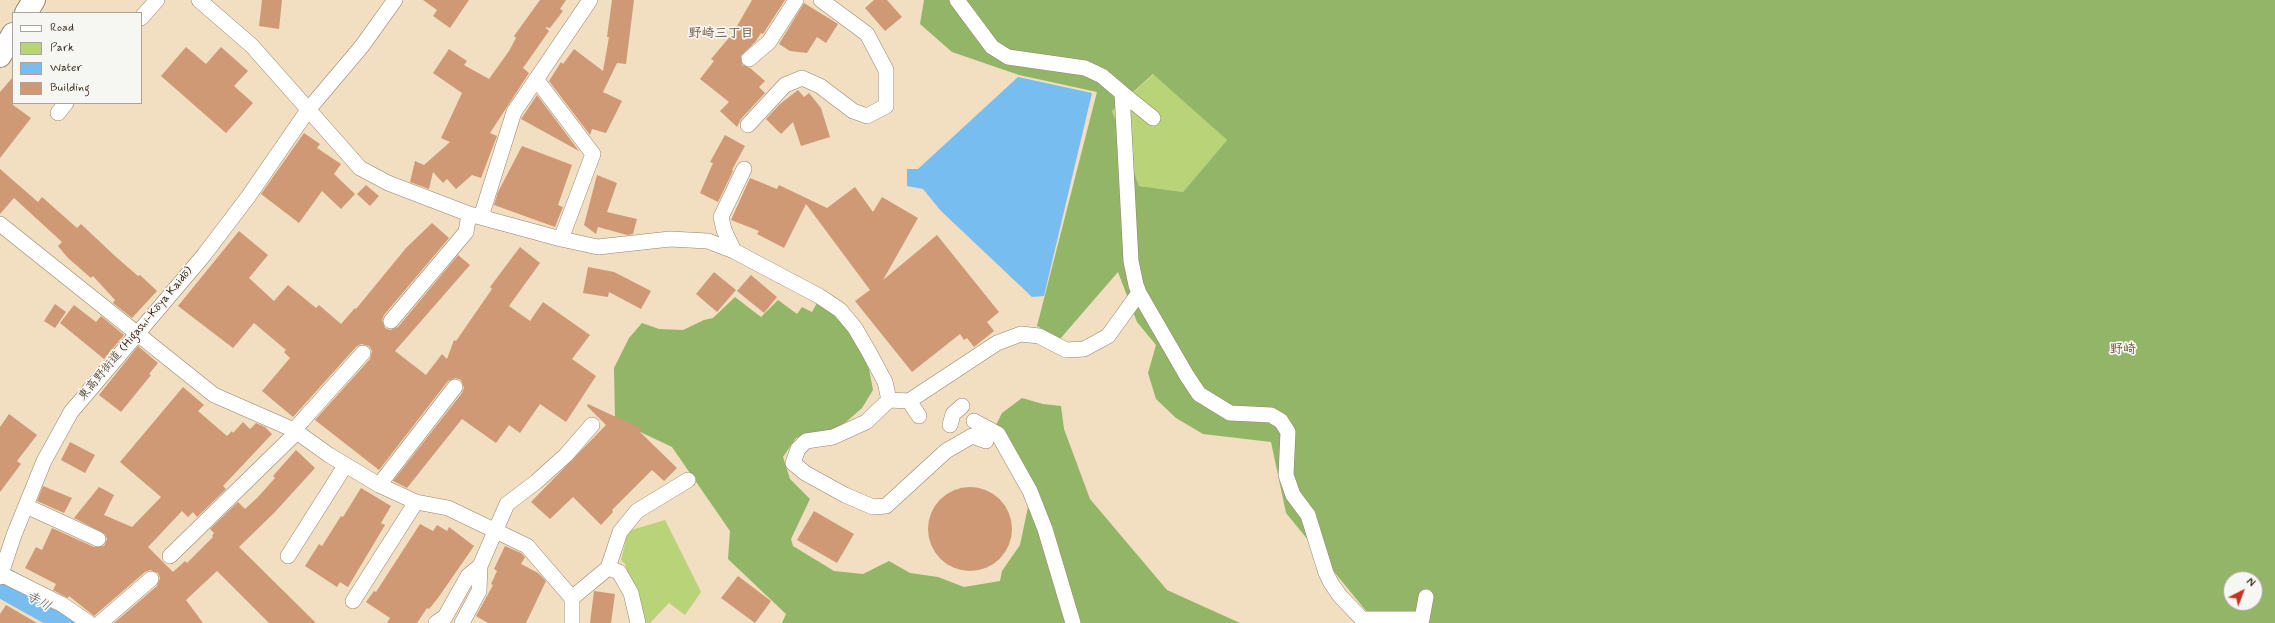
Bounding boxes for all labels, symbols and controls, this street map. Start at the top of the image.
legend [12,12,142,104]
text: Road [50,20,74,36]
district label: 野崎三丁目 [689,26,753,42]
text: Park [50,40,74,56]
text: Water [50,60,82,76]
text: Building [50,80,90,96]
street label: 東高野街道 (Higashi-Kōya Kaidō) [76,264,196,404]
district label: 野崎 [2110,342,2136,358]
north arrow [2223,571,2263,611]
text: N [2243,575,2258,590]
water label: 寺川 [23,589,53,615]

